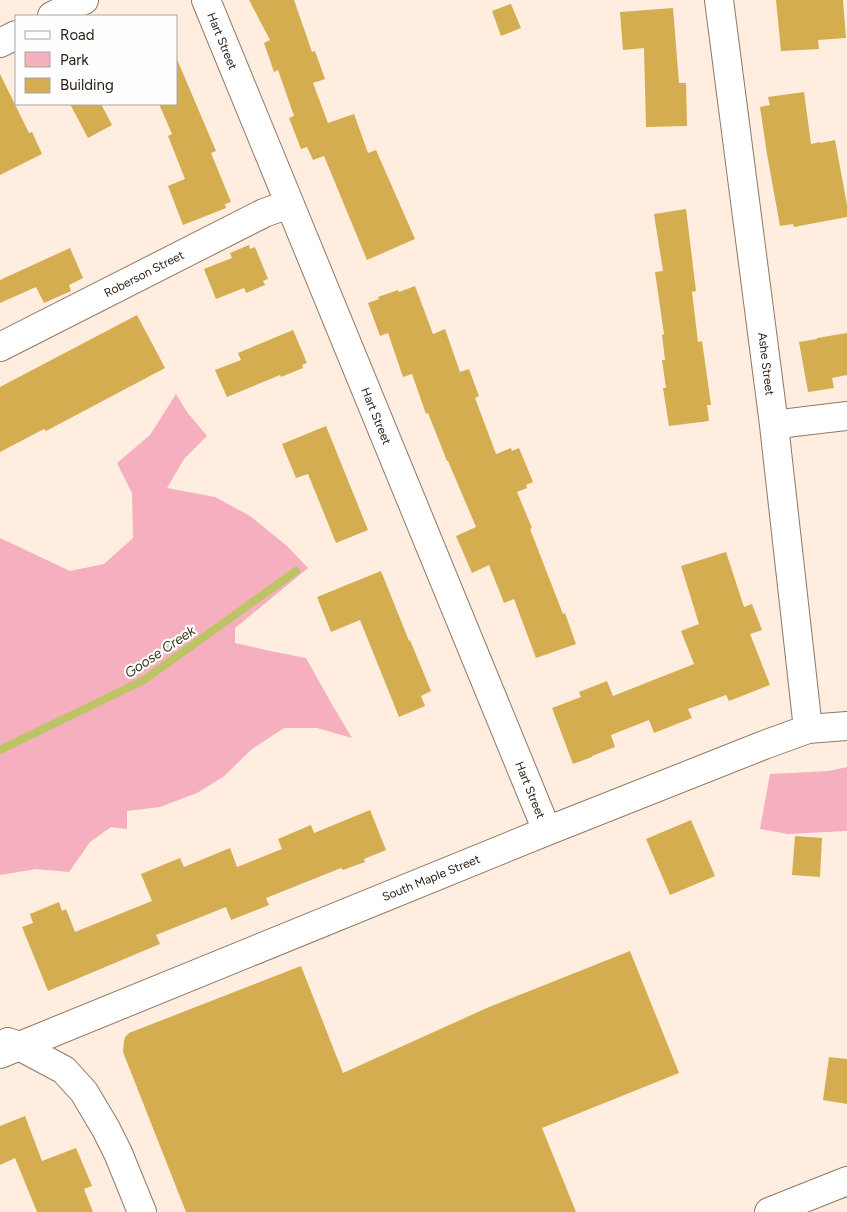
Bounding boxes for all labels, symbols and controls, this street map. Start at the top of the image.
street label: Hart Street [204,10,240,72]
legend [15,15,178,105]
text: Road [60,26,95,44]
text: Park [60,51,89,69]
text: Building [60,76,114,94]
street label: Roberson Street [102,248,187,300]
street label: Ashe Street [755,332,777,397]
street label: Hart Street [358,385,394,447]
water label: Goose Creek [121,621,200,682]
street label: Hart Street [512,759,548,821]
street label: South Maple Street [380,852,482,904]

